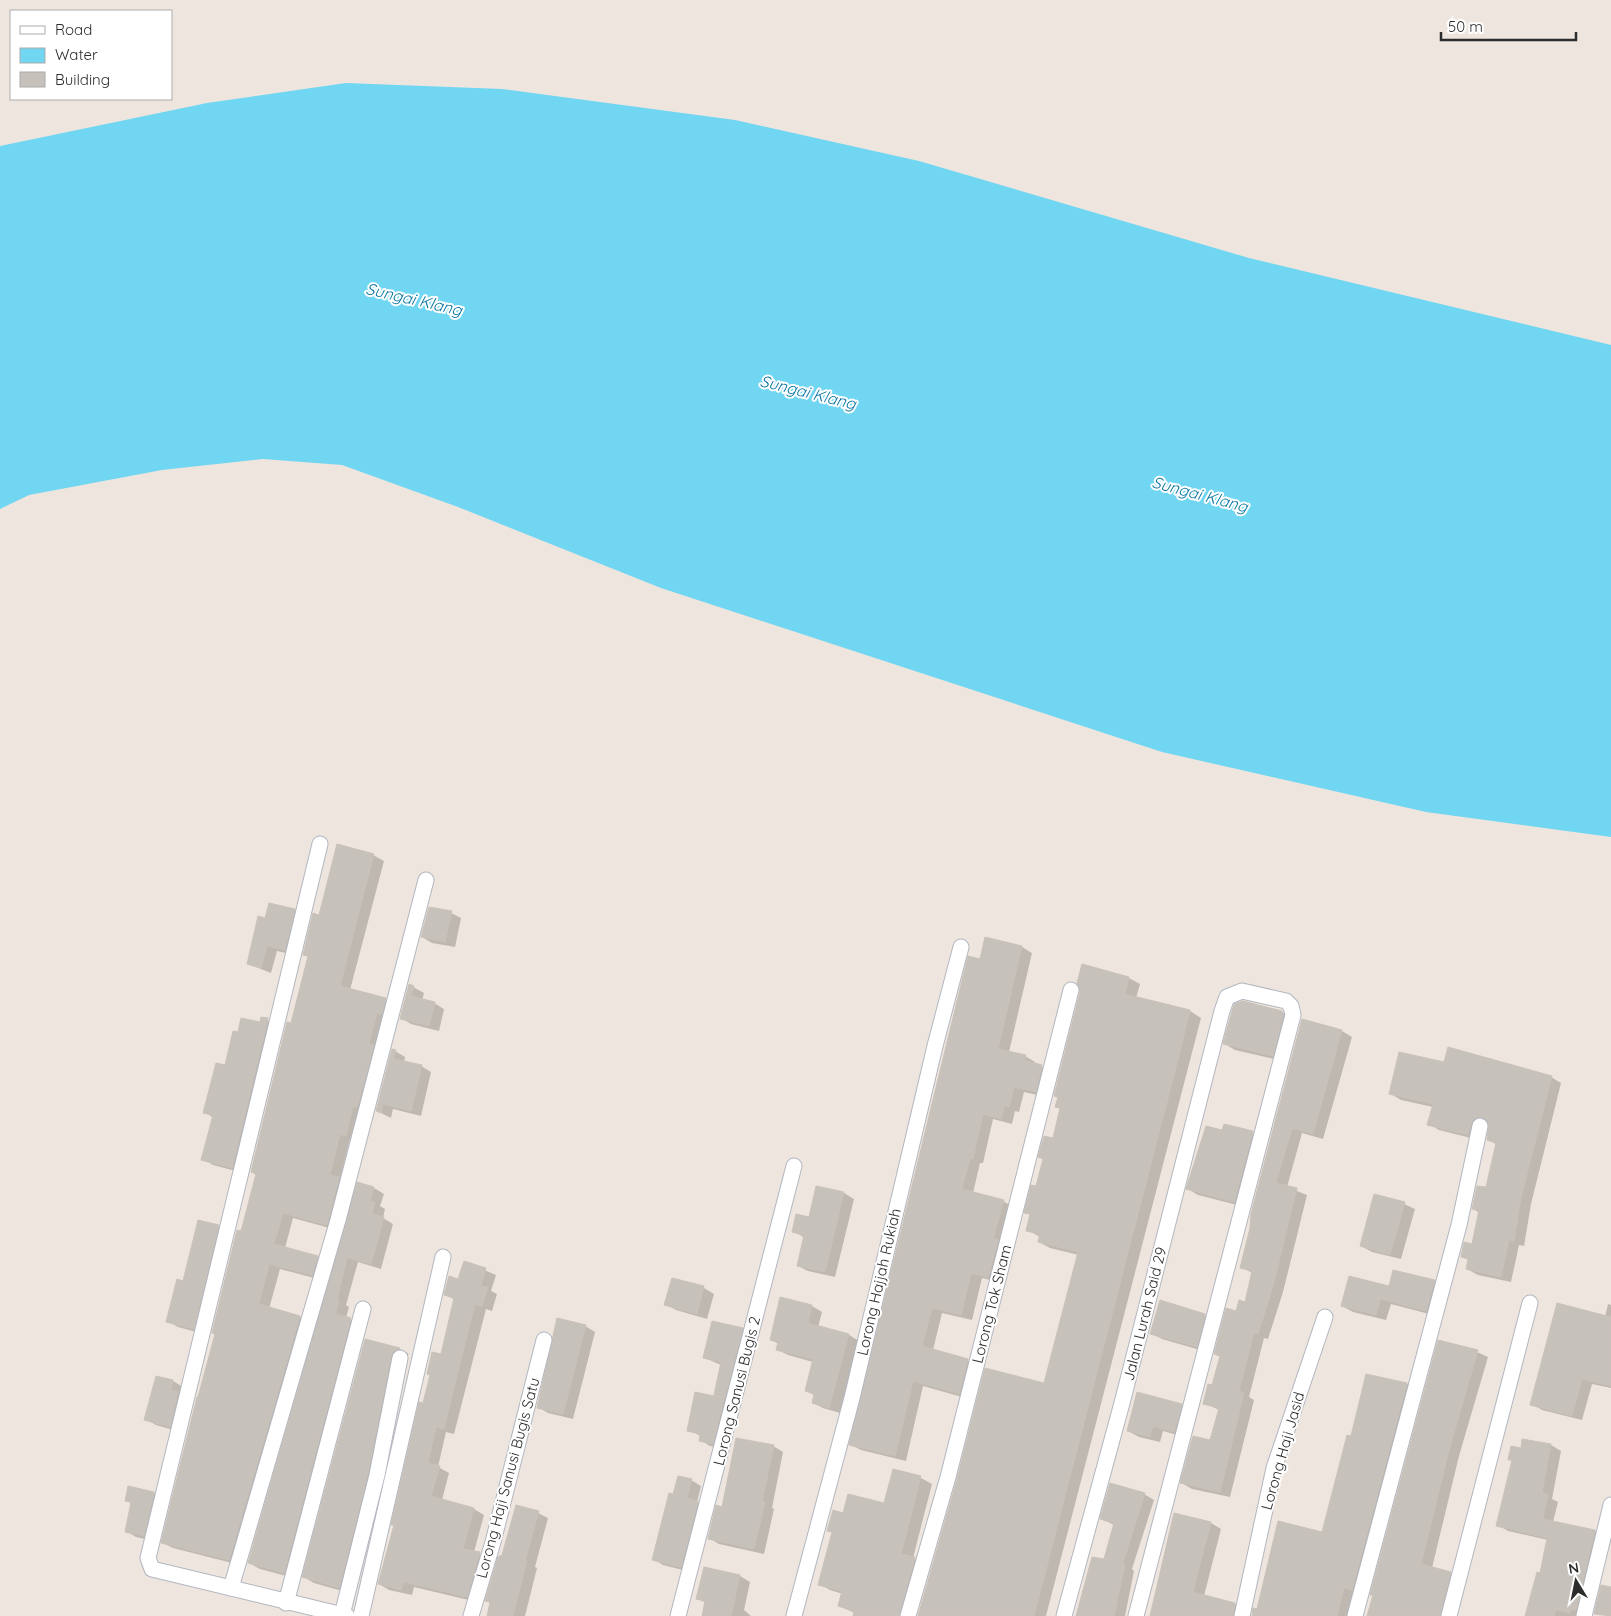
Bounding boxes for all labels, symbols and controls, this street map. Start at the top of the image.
legend [10,10,172,100]
scale bar [1441,10,1576,42]
text: 50 m [1448,17,1483,36]
text: Road [55,20,92,39]
text: Water [55,45,98,64]
text: Building [55,70,110,89]
water label: Sungai Klang [364,278,465,320]
water label: Sungai Klang [758,370,859,414]
water label: Sungai Klang [1150,472,1251,517]
street label: Lorong Hajjah Rukiah [852,1206,905,1357]
street label: Lorong Tok Sham [968,1242,1015,1365]
street label: Jalan Lurah Said 29 [1119,1245,1170,1383]
street label: Lorong Sanusi Bugis 2 [709,1314,764,1467]
street label: Lorong Haji Sanusi Bugis Satu [472,1375,543,1580]
street label: Lorong Haji Jasid [1257,1390,1308,1512]
north arrow [1551,1556,1601,1606]
text: N [1567,1558,1580,1578]

